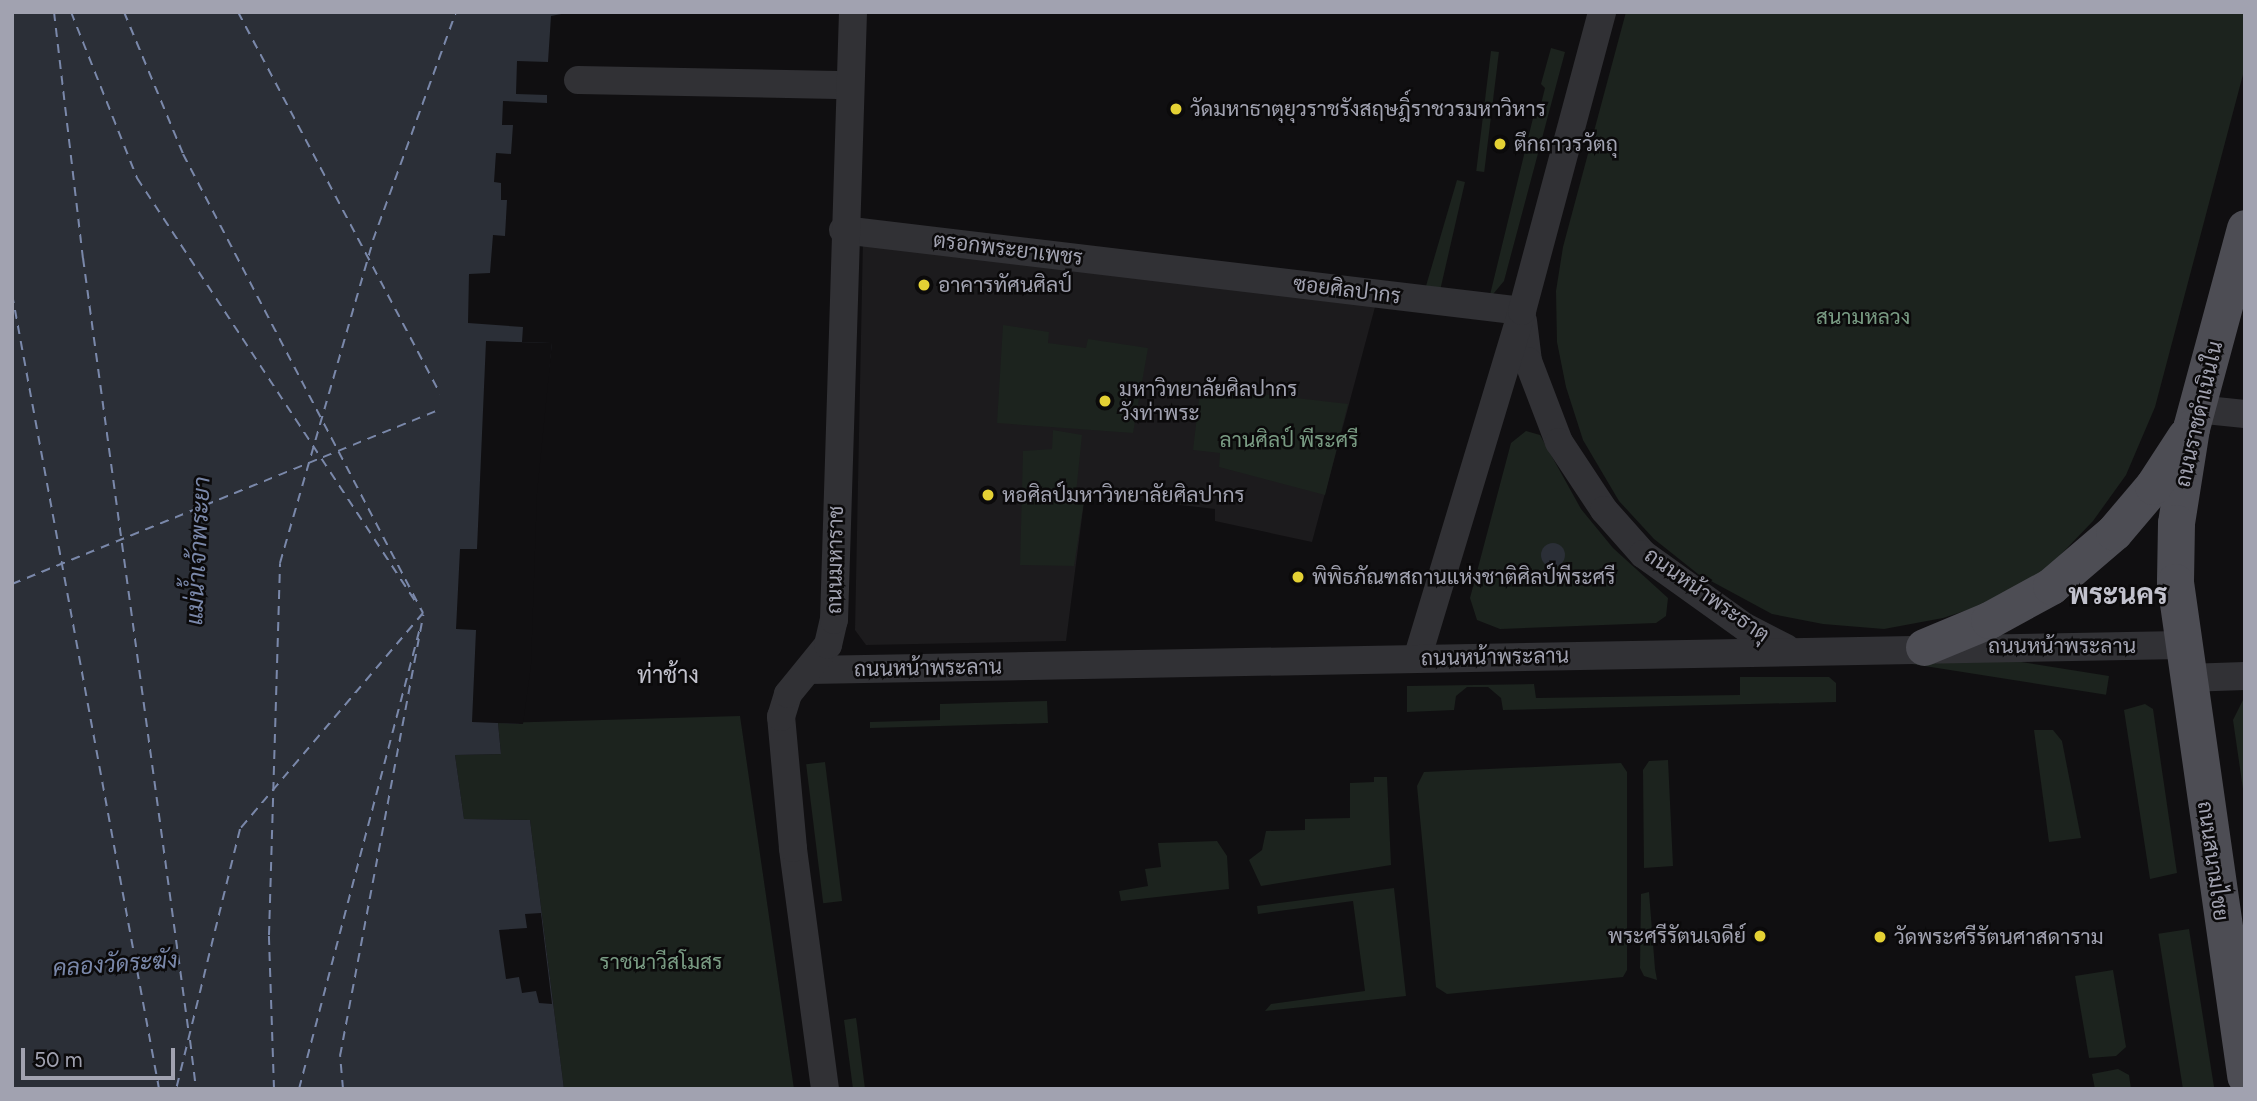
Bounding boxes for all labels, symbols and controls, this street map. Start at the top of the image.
place label: วัดมหาธาตุยุวราชรังสฤษฎิ์ราชวรมหาวิหาร [1190,96,1546,122]
marker: วัดมหาธาตุยุวราชรังสฤษฎิ์ราชวรมหาวิหาร [1168,101,1184,117]
place label: ตึกถาวรวัตถุ [1514,131,1618,157]
marker: ตึกถาวรวัตถุ [1492,136,1508,152]
street label: ตรอกพระยาเพชร [932,227,1084,271]
street label: ซอยศิลปากร [1292,271,1402,309]
place label: อาคารทัศนศิลป์ [938,272,1072,298]
marker: อาคารทัศนศิลป์ [916,277,932,293]
park label: สนามหลวง [1816,304,1910,330]
street label: ถนนราชดำเนินใน [2170,338,2228,490]
place label: มหาวิทยาลัยศิลปากร วังท่าพระ [1119,376,1297,426]
marker: มหาวิทยาลัยศิลปากร วังท่าพระ [1097,393,1113,409]
park label: ลานศิลป์ พีระศรี [1220,427,1358,453]
water label: แม่น้ำเจ้าพระยา [180,476,216,626]
place label: หอศิลป์มหาวิทยาลัยศิลปากร [1002,482,1245,508]
marker: หอศิลป์มหาวิทยาลัยศิลปากร [980,487,996,503]
street label: ถนนมหาราช [821,506,849,614]
street label: ถนนหน้าพระธาตุ [1640,543,1774,647]
place label: พิพิธภัณฑสถานแห่งชาติศิลป์พีระศรี [1312,564,1615,590]
marker: พิพิธภัณฑสถานแห่งชาติศิลป์พีระศรี [1290,569,1306,585]
district label: พระนคร [2068,577,2168,611]
street label: ถนนหน้าพระลาน [1988,633,2136,659]
street label: ถนนหน้าพระลาน [1421,643,1569,671]
street label: ถนนหน้าพระลาน [854,654,1002,682]
district label: ท่าช้าง [637,661,699,689]
street label: ถนนสนามไชย [2192,800,2234,922]
place label: พระศรีรัตนเจดีย์ [1608,923,1746,949]
place label: วัดพระศรีรัตนศาสดาราม [1894,924,2104,950]
marker: พระศรีรัตนเจดีย์ [1752,928,1768,944]
marker: วัดพระศรีรัตนศาสดาราม [1872,929,1888,945]
water label: คลองวัดระฆัง [52,946,178,982]
park label: ราชนาวีสโมสร [600,949,722,975]
scale bar [24,1034,178,1078]
text: 50 m [34,1047,83,1072]

